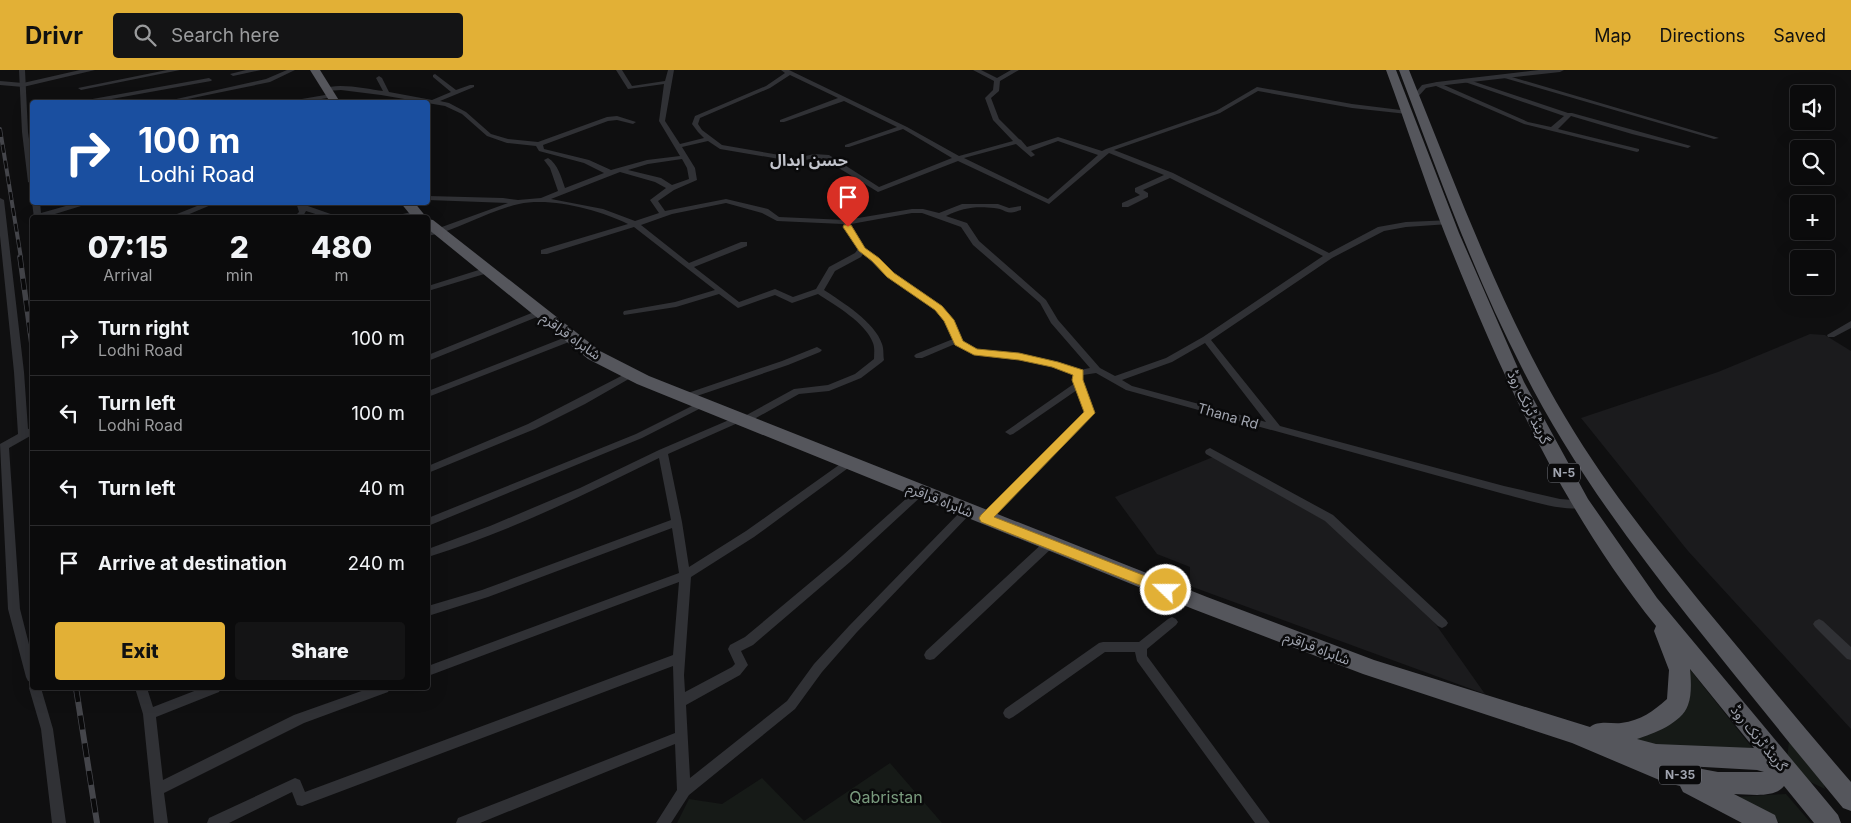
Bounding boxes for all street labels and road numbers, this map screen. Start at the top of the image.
street label: شاہراہ قراقرم [536,308,605,365]
street label: گرینڈ ٹرنک روڈ [1503,367,1555,447]
street label: Thana Rd [1196,399,1261,432]
road number: N-5 [1548,463,1580,482]
street label: شاہراہ قراقرم [904,479,976,523]
street label: شاہراہ قراقرم [1280,627,1353,671]
street label: گرینڈ ٹرنک روڈ [1727,701,1791,775]
road number: N-35 [1659,766,1701,784]

